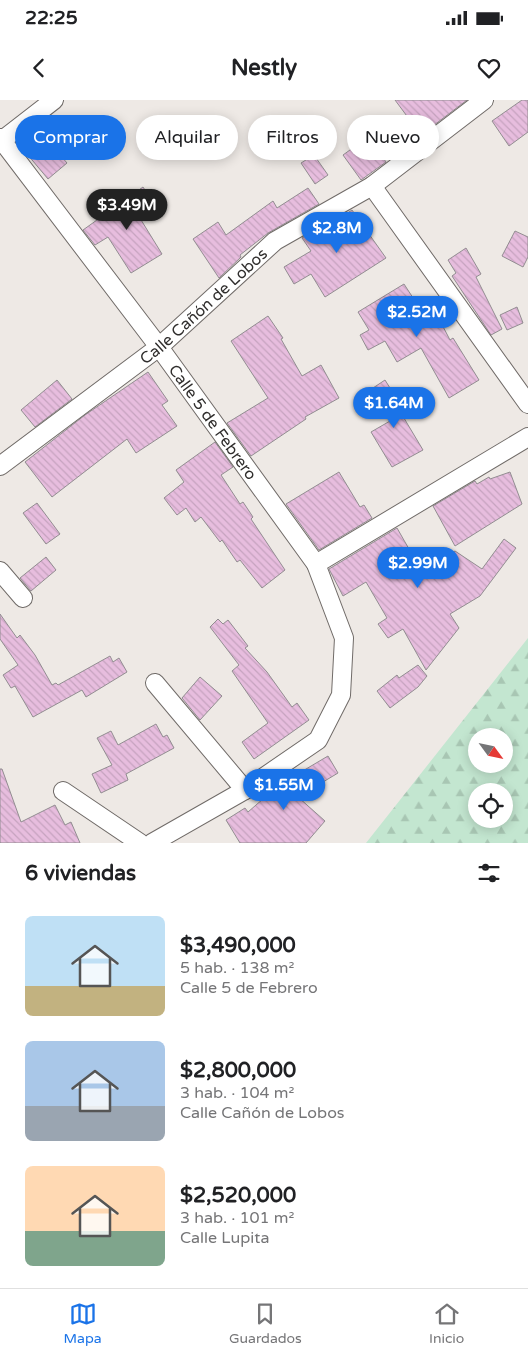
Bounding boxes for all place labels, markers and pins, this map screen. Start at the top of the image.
pin: $3.49M [86,188,168,231]
pin: $2.8M [302,212,372,254]
pin: $2.52M [376,296,458,338]
pin: $1.64M [353,386,435,429]
pin: $2.99M [377,546,459,589]
pin: $1.55M [243,768,325,811]

